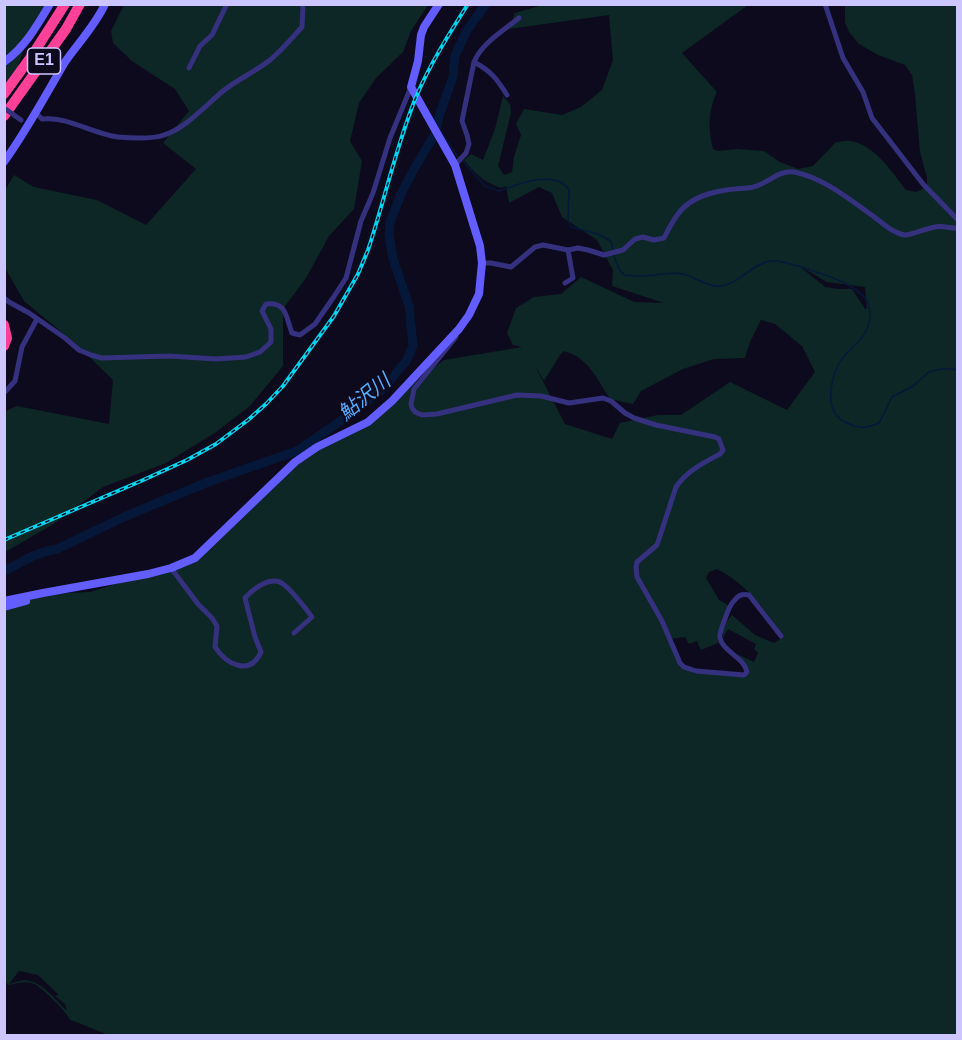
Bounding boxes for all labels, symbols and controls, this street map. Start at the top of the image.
road number: E1 [28,48,60,74]
water label: 鮎沢川 [334,370,396,426]

